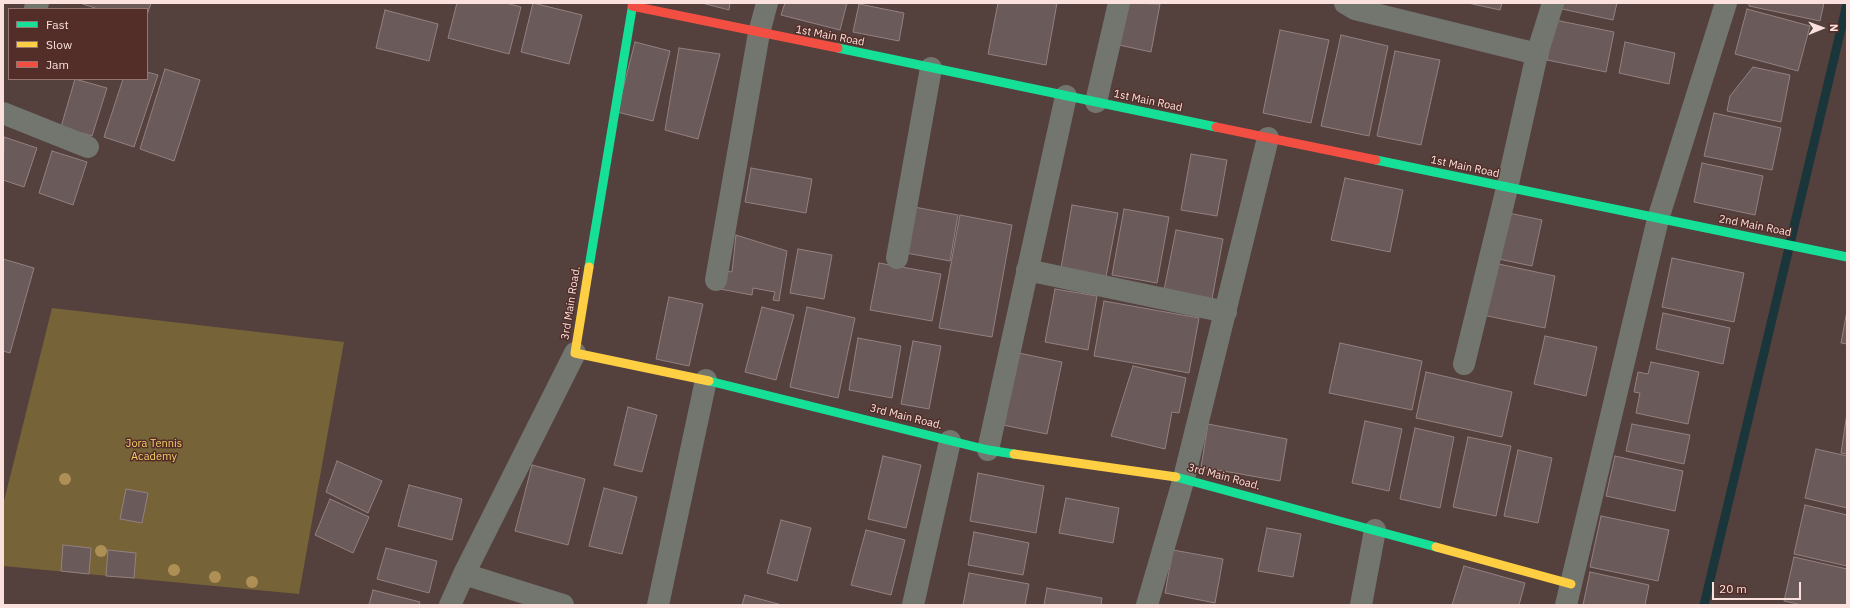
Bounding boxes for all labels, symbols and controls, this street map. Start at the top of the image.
legend [8,8,148,80]
north arrow [1802,8,1842,48]
text: Fast [46,17,69,32]
street label: 1st Main Road [794,23,866,49]
text: N [1827,24,1841,32]
text: Slow [46,37,72,52]
text: Jam [46,57,69,72]
street label: 1st Main Road [1112,87,1184,115]
street label: 1st Main Road [1429,153,1501,181]
street label: 2nd Main Road [1718,213,1792,239]
street label: 3rd Main Road. [559,265,583,341]
street label: 3rd Main Road. [868,402,944,432]
park label: Jora Tennis Academy [126,437,182,463]
street label: 3rd Main Road. [1186,461,1262,493]
scale bar [1714,574,1803,600]
text: 20 m [1719,581,1747,596]

